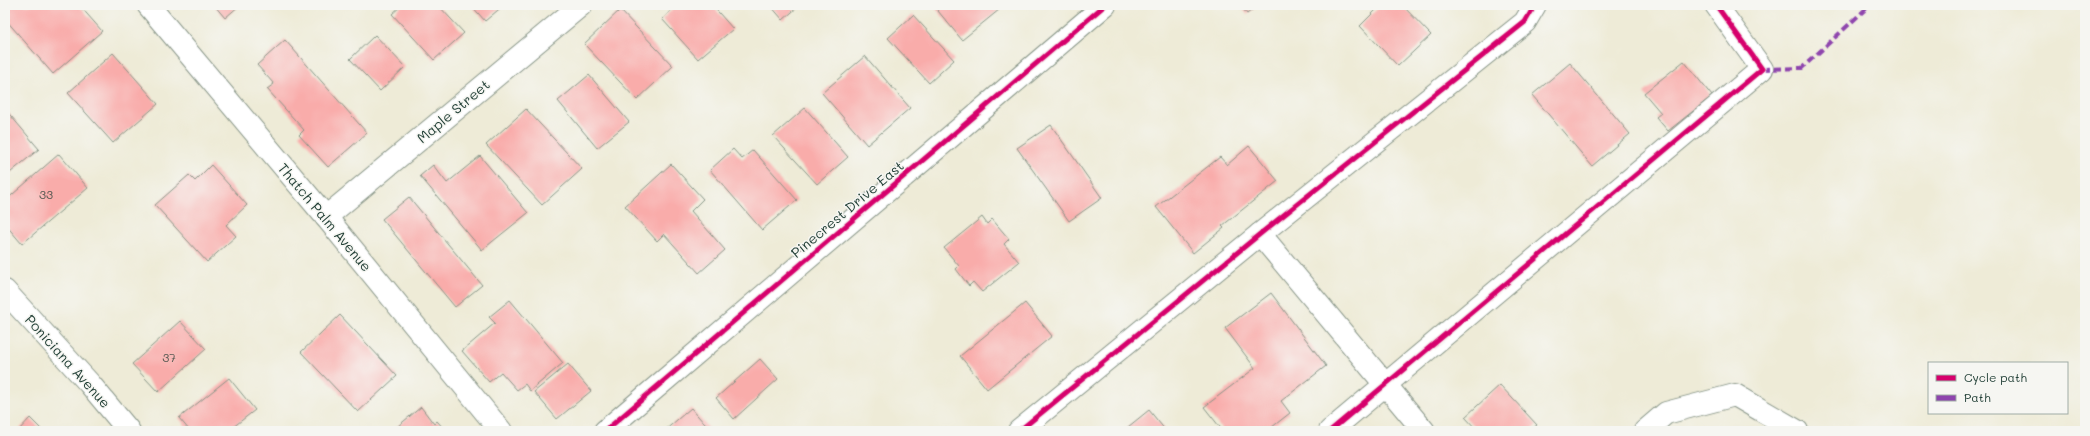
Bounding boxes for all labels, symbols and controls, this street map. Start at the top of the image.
street label: Maple Street [413,75,493,147]
street label: Pinecrest Drive East [787,156,907,262]
street label: Thatch Palm Avenue [274,159,376,275]
house number: 33 [39,186,53,202]
street label: Poniciana Avenue [21,310,115,412]
house number: 37 [162,349,176,365]
legend [1928,362,2068,414]
text: Cycle path [1964,369,2027,385]
text: Path [1964,389,1991,405]

